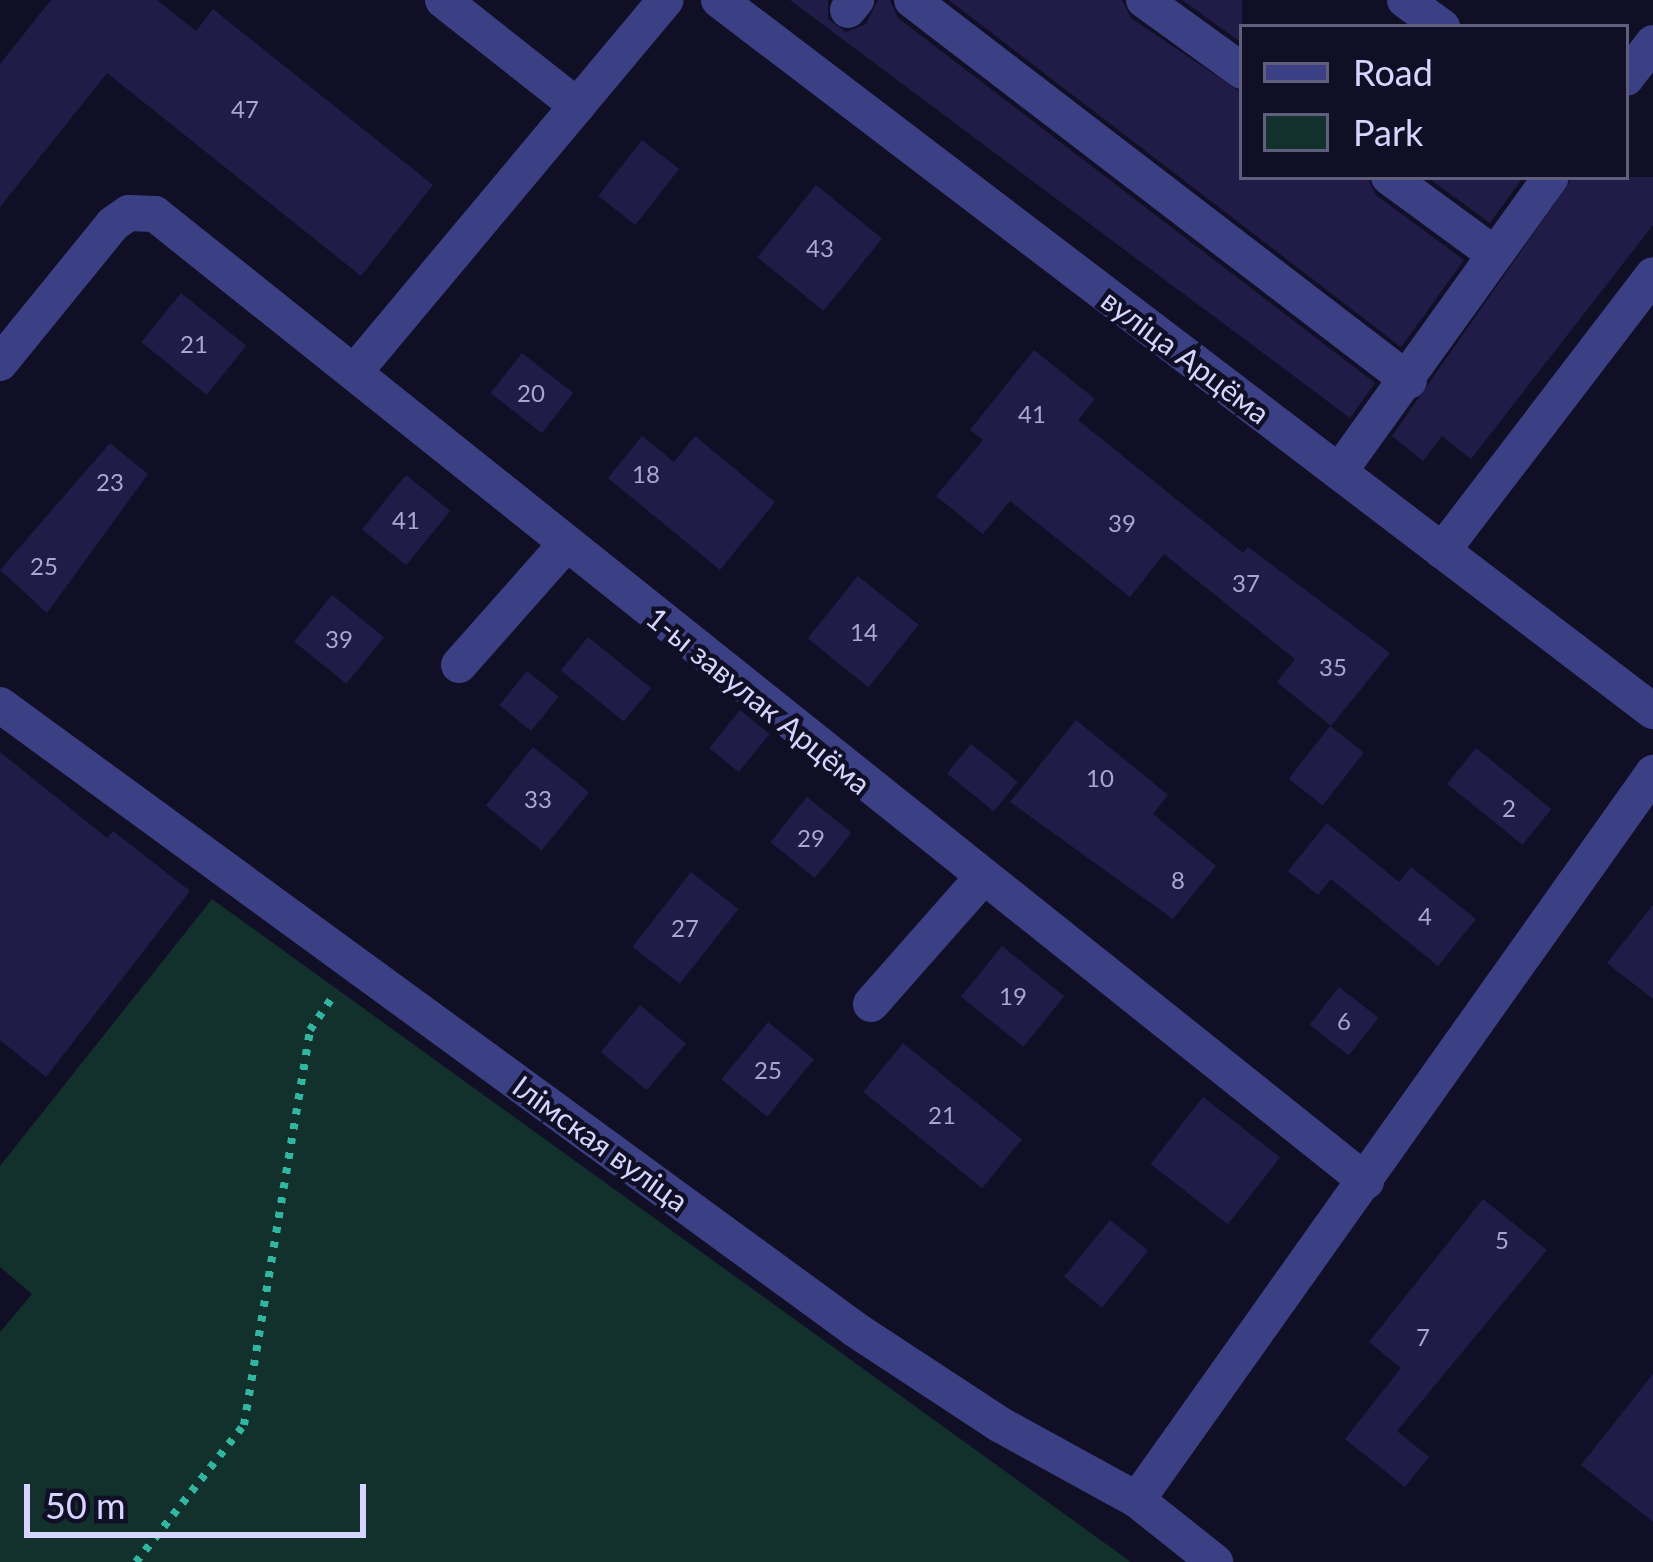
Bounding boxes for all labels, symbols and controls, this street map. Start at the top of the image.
legend [1239,24,1629,180]
text: Road [1353,50,1433,94]
house number: 47 [231,95,259,123]
text: Park [1353,110,1423,154]
house number: 43 [806,234,834,262]
street label: вуліца Арцёма [1095,281,1277,431]
house number: 21 [180,330,208,358]
house number: 20 [517,379,545,407]
house number: 41 [1018,400,1046,428]
house number: 18 [632,460,660,488]
house number: 23 [96,468,124,496]
house number: 41 [392,506,420,534]
house number: 39 [1108,509,1136,537]
house number: 25 [30,552,58,580]
house number: 37 [1232,569,1260,597]
street label: 1-ы завулак Арцёма [640,599,878,801]
house number: 14 [850,618,878,646]
house number: 39 [325,625,353,653]
house number: 35 [1319,653,1347,681]
house number: 10 [1086,764,1114,792]
house number: 33 [524,785,552,813]
house number: 2 [1502,794,1516,822]
house number: 29 [797,824,825,852]
house number: 8 [1171,866,1185,894]
house number: 4 [1418,902,1432,930]
house number: 27 [671,914,699,942]
house number: 19 [999,982,1027,1010]
house number: 6 [1337,1007,1351,1035]
house number: 25 [754,1056,782,1084]
street label: Ілімская вуліца [506,1067,696,1219]
house number: 21 [928,1101,956,1129]
house number: 5 [1495,1226,1509,1254]
house number: 7 [1416,1323,1430,1351]
scale bar [30,1460,372,1534]
text: 50 m [45,1483,126,1527]

